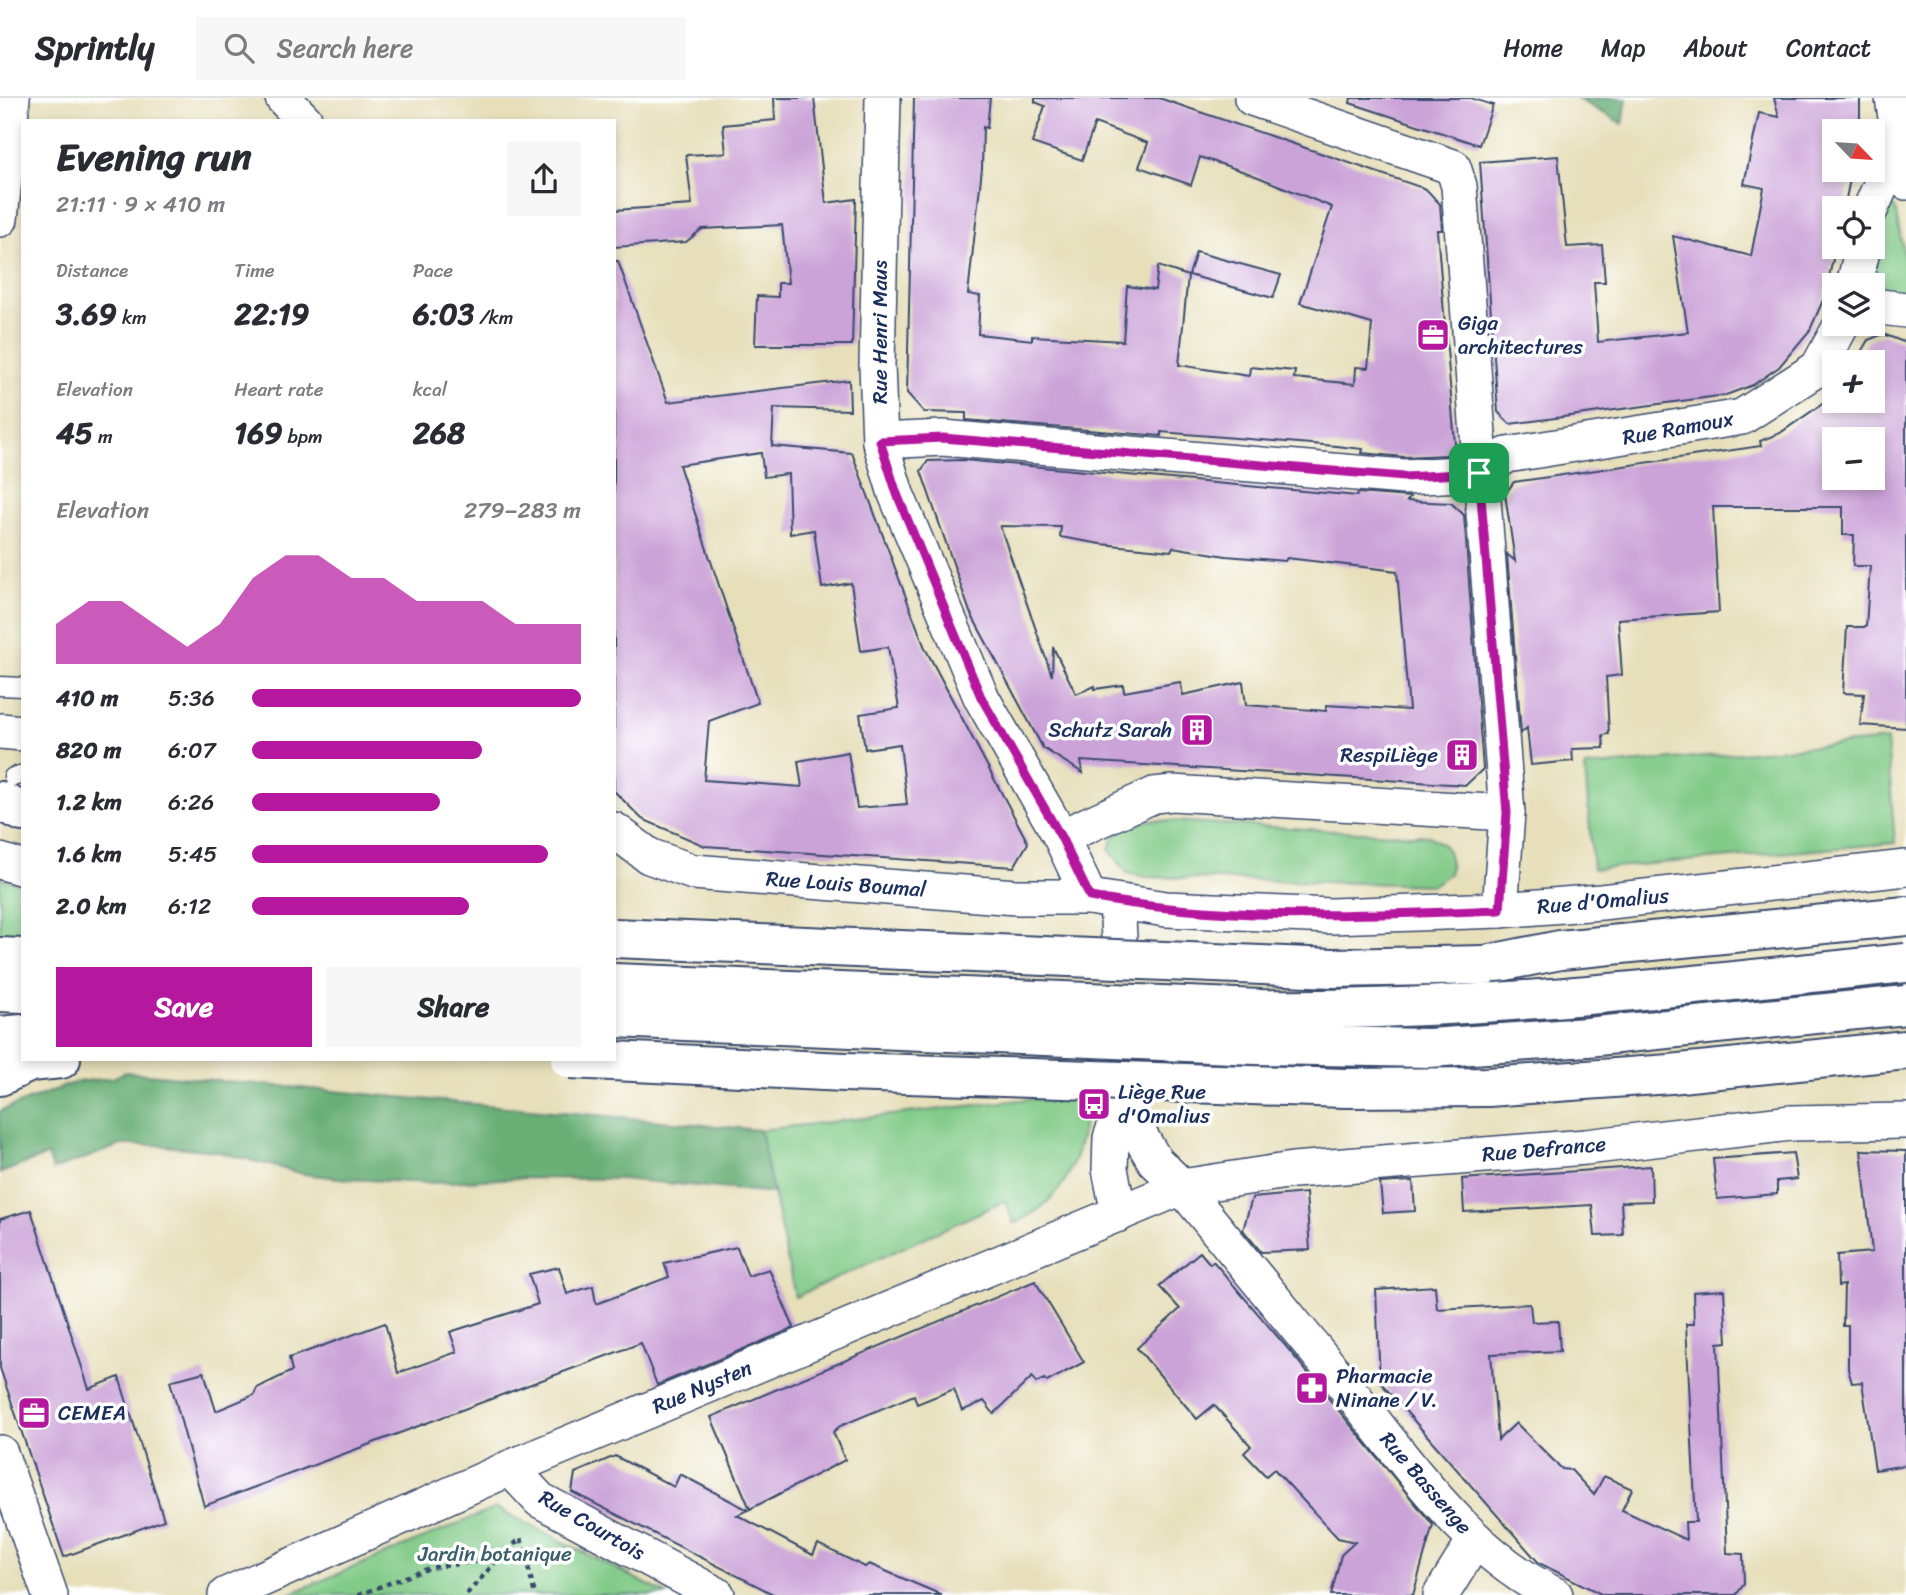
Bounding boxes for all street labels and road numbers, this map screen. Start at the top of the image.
street label: Rue Henri Maus [861,260,899,404]
street label: Rue Ramoux [1619,399,1737,456]
street label: Rue Louis Boumal [765,859,928,909]
street label: Rue d'Omalius [1536,876,1671,926]
street label: Rue Defrance [1481,1125,1608,1173]
street label: Rue Nysten [646,1349,758,1425]
street label: Rue Bassenge [1370,1423,1482,1544]
street label: Rue Courtois [531,1479,653,1571]

